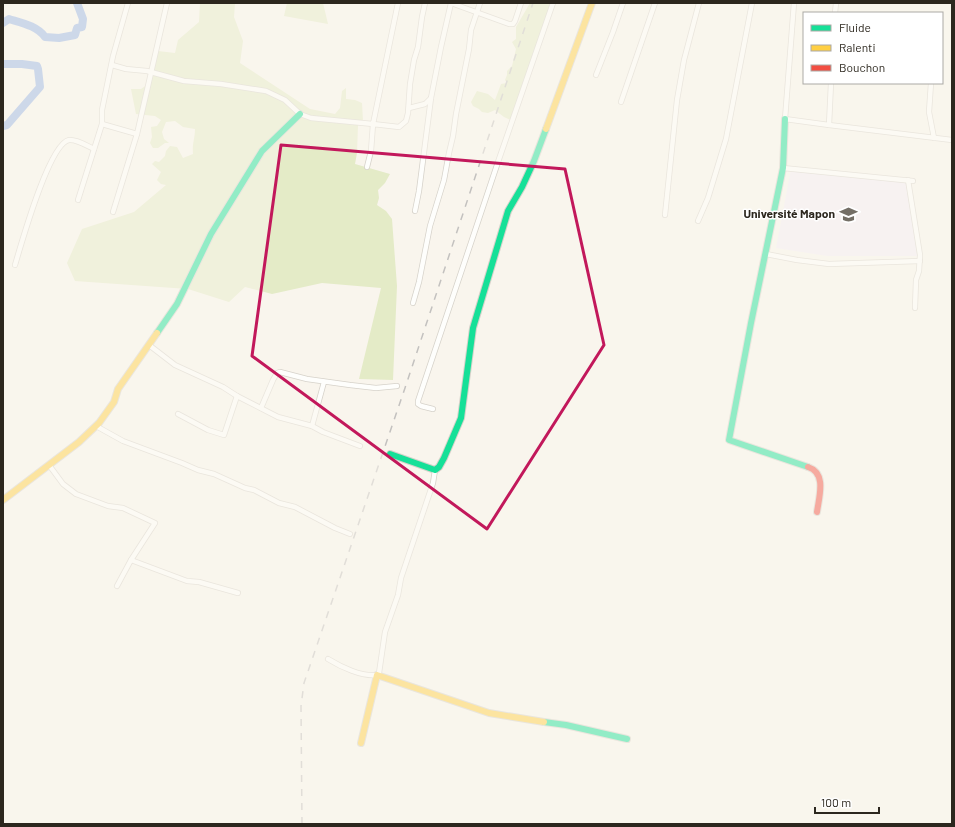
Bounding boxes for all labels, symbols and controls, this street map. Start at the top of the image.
legend [803,12,943,84]
text: Fluide [839,20,871,34]
text: Ralenti [839,40,876,54]
text: Bouchon [839,60,885,74]
school or university icon: Université Mapon [838,204,858,224]
place label: Université Mapon [743,206,835,220]
scale bar [815,789,879,815]
text: 100 m [821,795,851,809]

